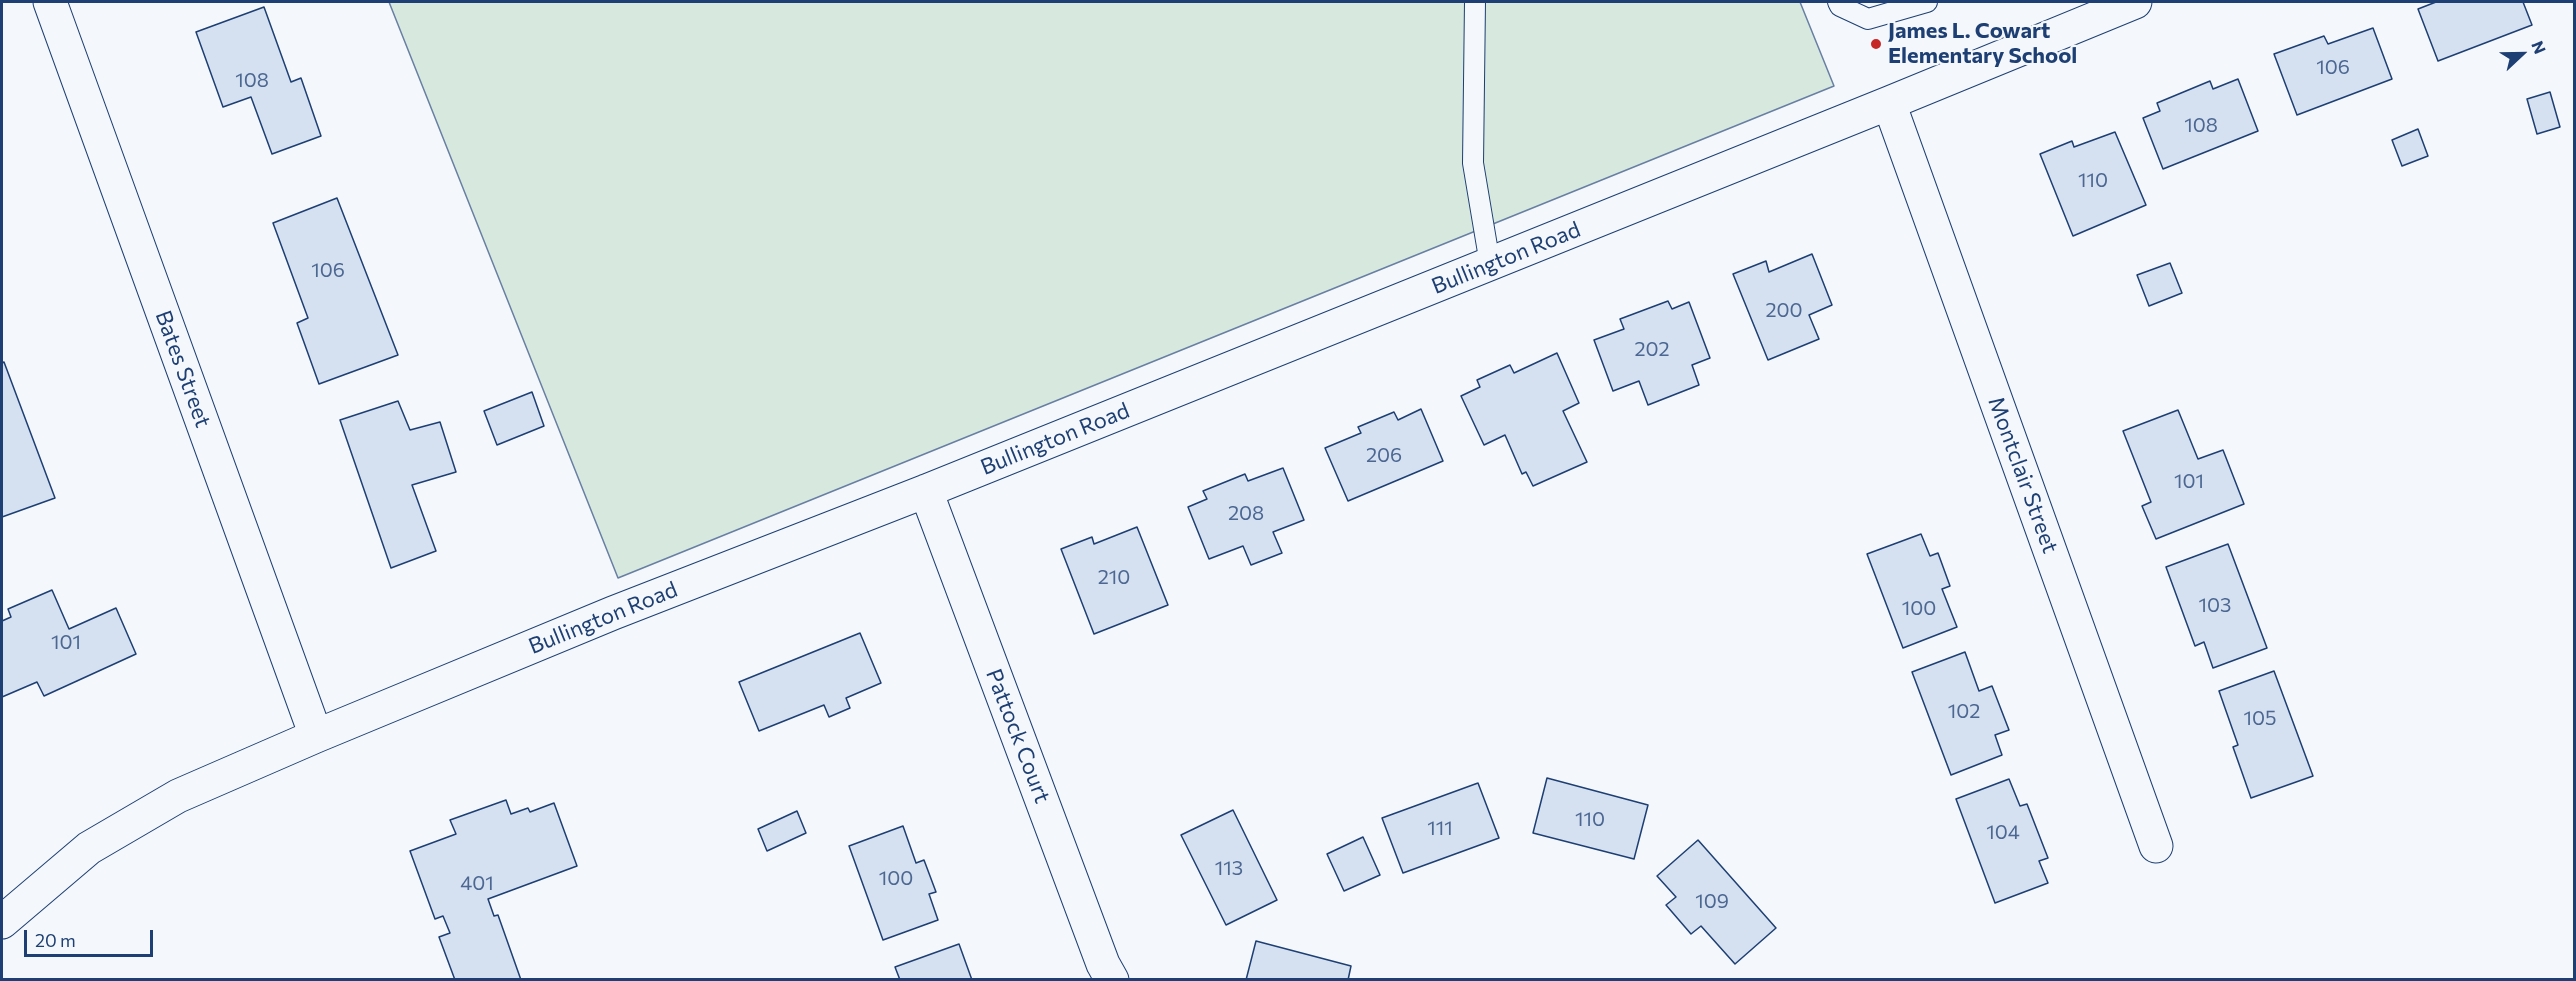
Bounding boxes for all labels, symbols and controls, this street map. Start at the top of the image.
place label: James L. Cowart Elementary School [1888,18,2077,70]
north arrow [2492,24,2552,84]
marker: James L. Cowart Elementary School [1869,37,1883,51]
text: N [2528,38,2550,56]
house number: 106 [2316,55,2350,79]
house number: 108 [235,68,269,92]
house number: 108 [2184,113,2218,137]
house number: 110 [2078,168,2108,192]
street label: Bullington Road [1428,216,1584,300]
house number: 106 [311,258,345,282]
house number: 200 [1765,298,1803,322]
street label: Bates Street [150,307,216,431]
house number: 202 [1634,337,1670,361]
street label: Montclair Street [1982,393,2064,557]
street label: Bullington Road [977,397,1133,481]
house number: 206 [1366,443,1402,467]
house number: 101 [2174,469,2204,493]
house number: 208 [1228,501,1264,525]
house number: 210 [1098,565,1130,589]
street label: Bullington Road [525,576,681,660]
house number: 103 [2199,593,2231,617]
house number: 100 [1902,596,1936,620]
house number: 101 [51,630,81,654]
street label: Pattock Court [980,665,1056,807]
house number: 102 [1948,699,1980,723]
house number: 105 [2243,706,2277,730]
house number: 110 [1575,807,1605,831]
house number: 111 [1427,816,1453,840]
house number: 104 [1986,820,2020,844]
house number: 113 [1215,856,1243,880]
house number: 100 [879,866,913,890]
house number: 401 [460,871,494,895]
house number: 109 [1695,889,1729,913]
scale bar [27,918,156,956]
text: 20 m [35,929,76,951]

